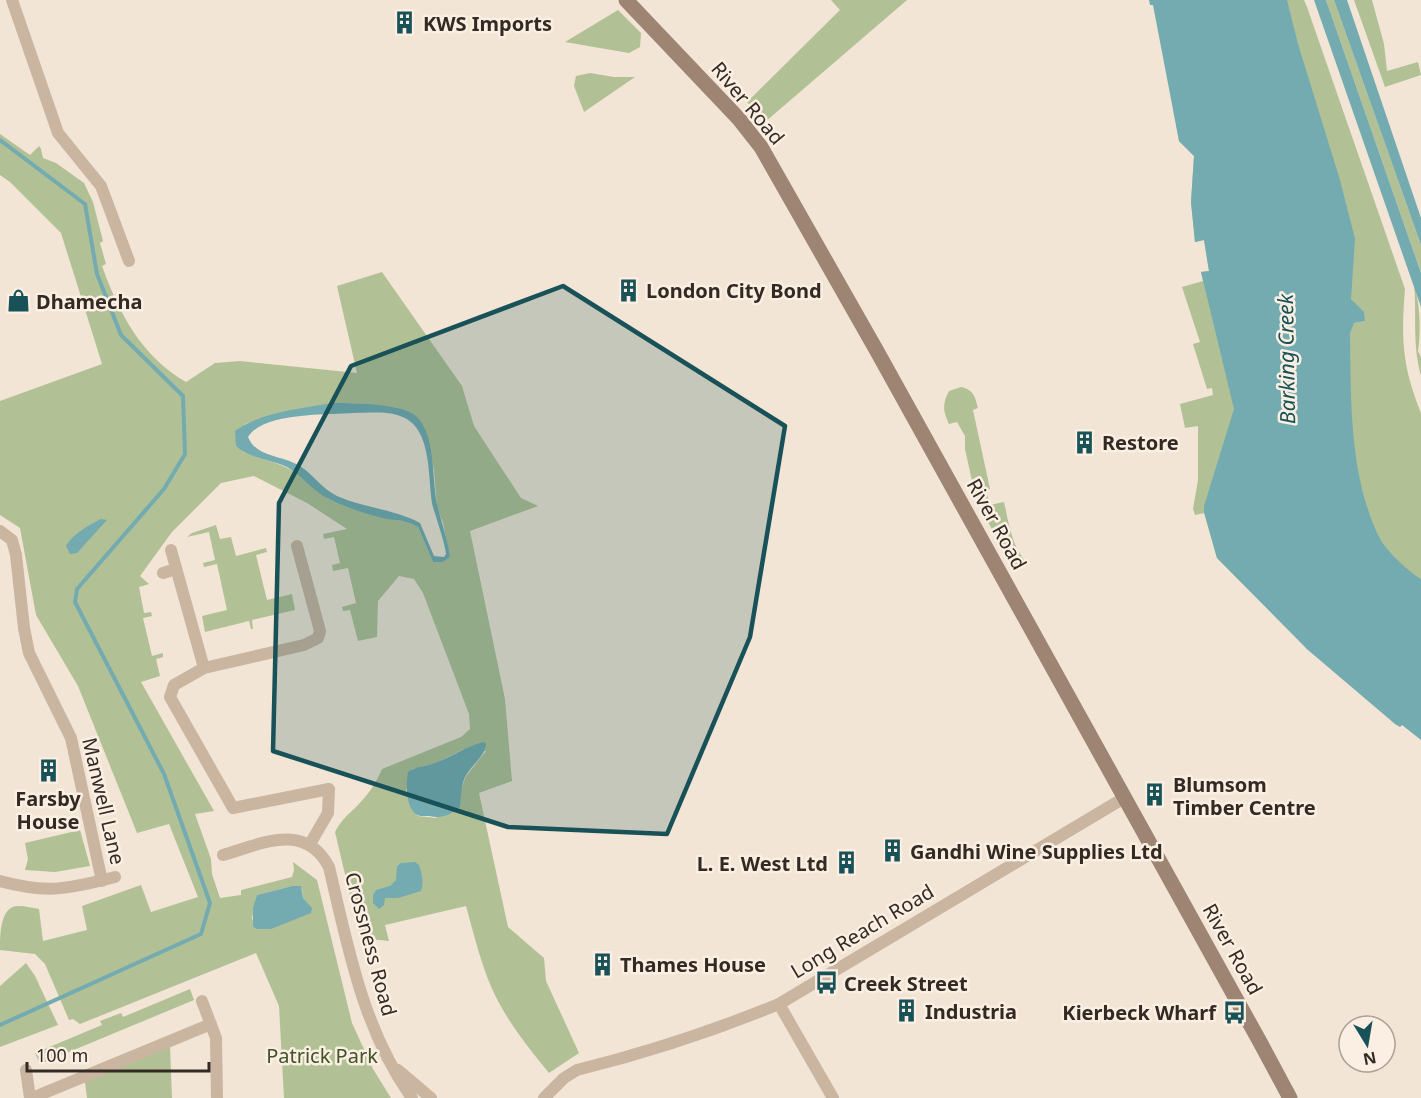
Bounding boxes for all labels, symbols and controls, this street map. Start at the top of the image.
building icon: KWS Imports [392,10,418,36]
place label: KWS Imports [423,10,552,37]
street label: River Road [705,56,791,150]
building icon: London City Bond [615,277,641,303]
place label: London City Bond [646,277,822,304]
shop icon: Dhamecha [5,288,31,314]
place label: Dhamecha [36,288,142,315]
water label: Barking Creek [1271,292,1301,424]
building icon: Restore [1071,429,1097,455]
place label: Restore [1102,429,1179,456]
street label: River Road [961,473,1033,575]
street label: Manwell Lane [76,735,132,867]
building icon: Farsby House [35,757,61,783]
place label: Blumsom Timber Centre [1173,771,1316,821]
building icon: Blumsom Timber Centre [1142,782,1168,808]
place label: Farsby House [15,785,81,835]
building icon: Gandhi Wine Supplies Ltd [879,838,905,864]
place label: Gandhi Wine Supplies Ltd [910,838,1163,865]
place label: L. E. West Ltd [697,850,828,877]
building icon: L. E. West Ltd [833,850,859,876]
street label: Crossness Road [339,869,403,1019]
street label: Long Reach Road [785,878,939,984]
street label: River Road [1197,898,1269,1000]
building icon: Thames House [589,951,615,977]
place label: Thames House [620,951,766,978]
bus stop icon: Creek Street [813,970,839,996]
place label: Creek Street [844,970,968,997]
building icon: Industria [894,998,920,1024]
place label: Industria [925,998,1017,1025]
place label: Kierbeck Wharf [1062,999,1217,1026]
bus stop icon: Kierbeck Wharf [1221,999,1247,1025]
north arrow [1337,1014,1397,1074]
scale bar [27,1035,208,1073]
park label: Patrick Park [266,1042,378,1069]
text: 100 m [36,1043,88,1067]
text: N [1361,1047,1378,1071]

